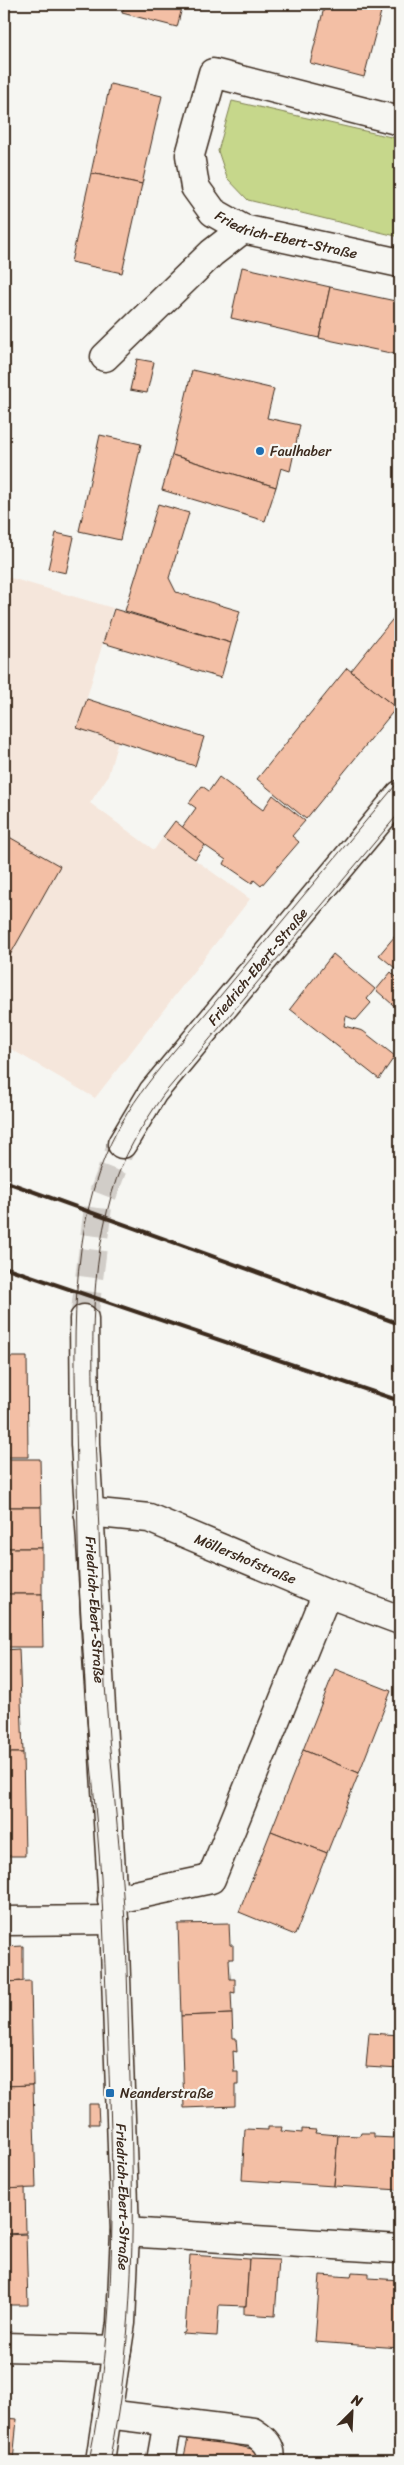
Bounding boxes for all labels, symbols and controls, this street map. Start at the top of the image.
street label: Friedrich-Ebert-Straße [210,204,360,266]
place label: Faulhaber [270,439,332,464]
marker: Faulhaber [254,445,266,457]
street label: Friedrich-Ebert-Straße [201,902,315,1031]
street label: Möllershofstraße [190,1526,300,1592]
street label: Friedrich-Ebert-Straße [78,1535,112,1684]
place label: Neanderstraße [120,2081,214,2106]
marker: Neanderstraße [104,2087,116,2099]
street label: Friedrich-Ebert-Straße [108,2123,137,2271]
text: N [347,2387,367,2414]
north arrow [326,2388,376,2438]

